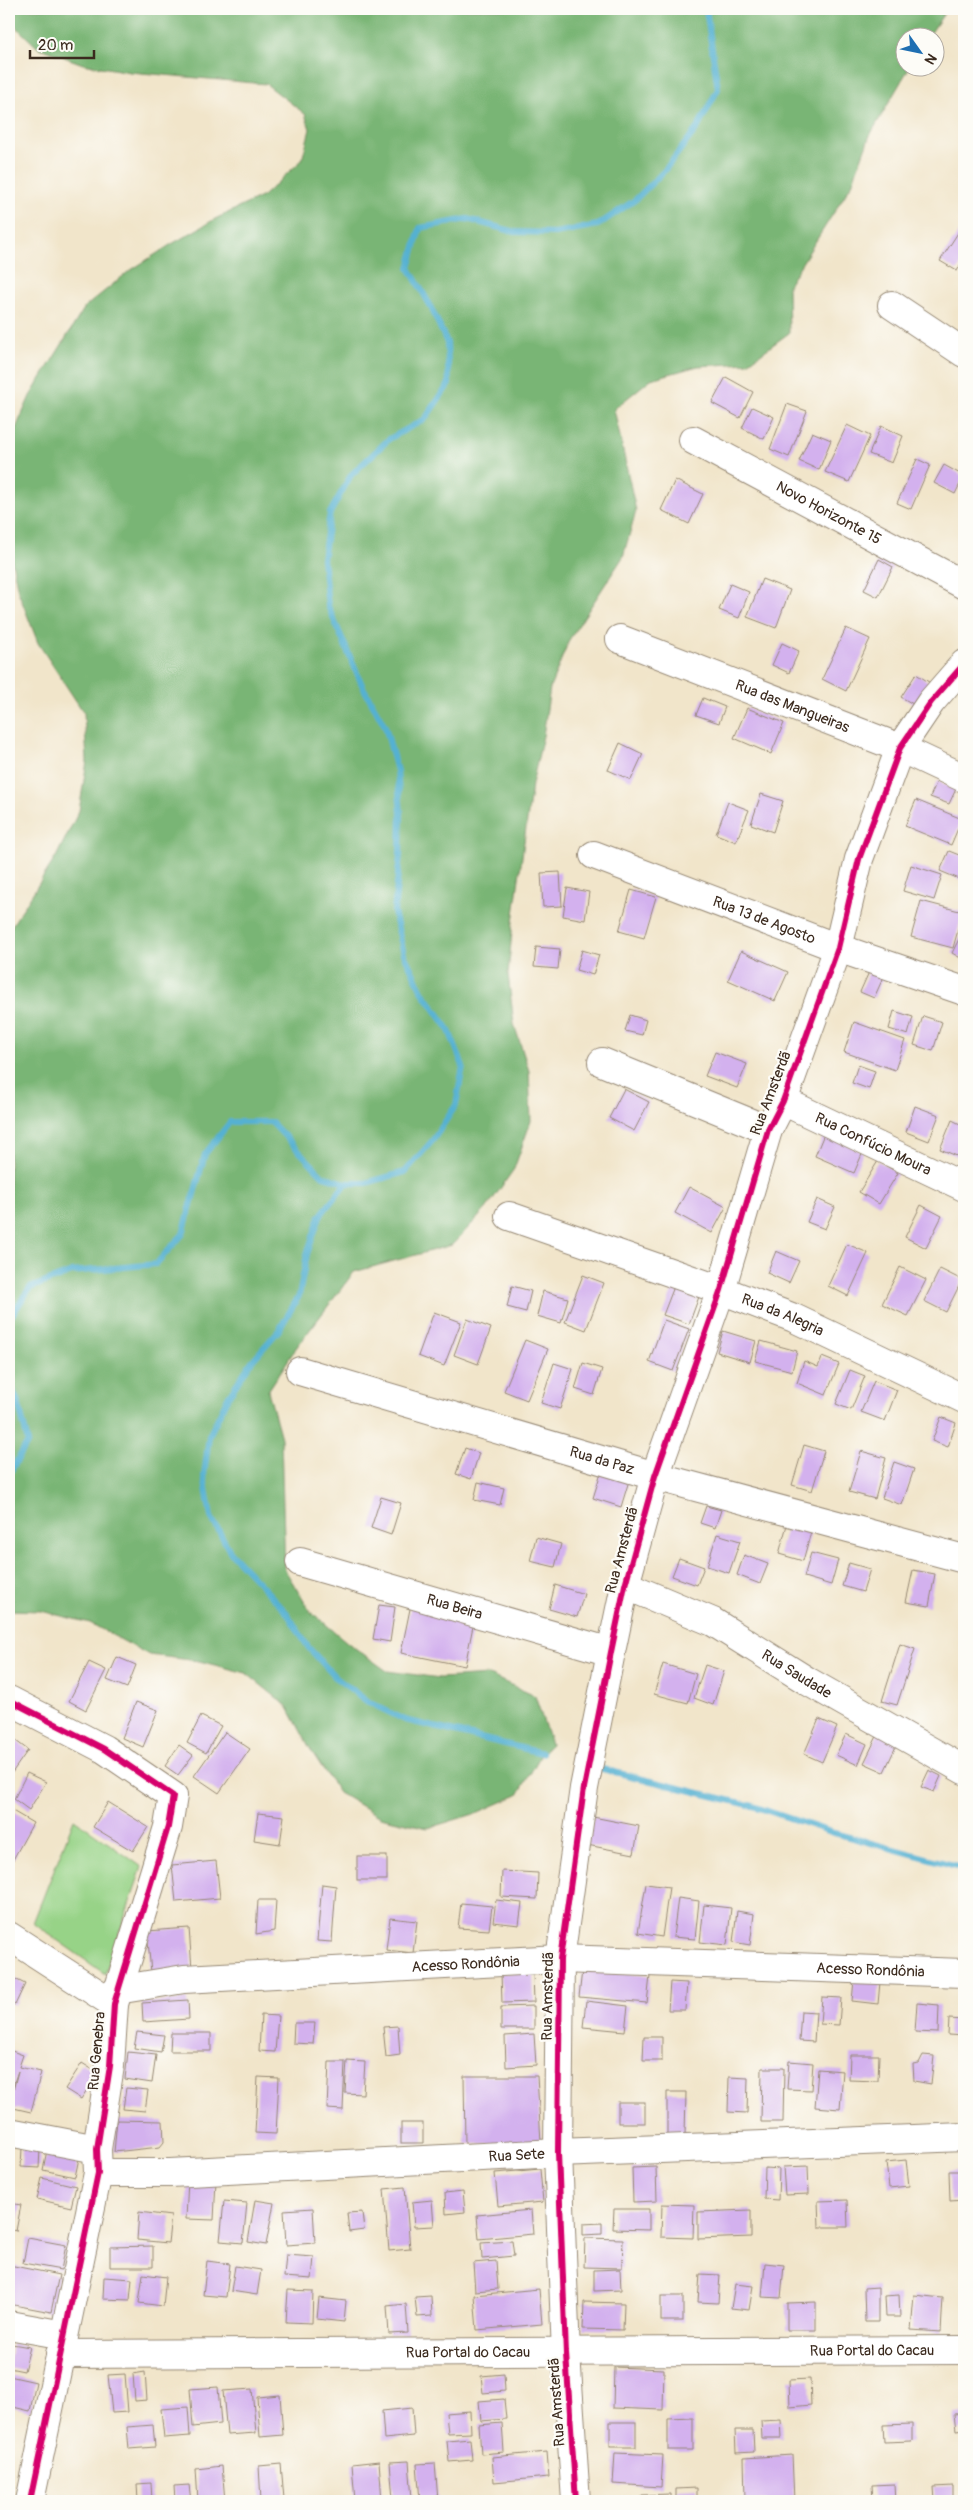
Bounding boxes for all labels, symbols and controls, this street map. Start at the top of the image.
scale bar [30,28,94,60]
north arrow [896,28,946,78]
text: 20 m [38,36,73,55]
text: N [921,50,940,67]
street label: Novo Horizonte 15 [773,477,885,549]
street label: Rua das Mangueiras [733,675,852,737]
street label: Rua 13 de Agosto [710,892,818,948]
street label: Rua Amsterdã [746,1048,796,1138]
street label: Rua Confúcio Moura [812,1108,935,1180]
street label: Rua da Alegria [739,1289,827,1340]
street label: Rua da Paz [567,1442,637,1479]
street label: Rua Amsterdã [601,1504,643,1596]
street label: Rua Beira [424,1590,485,1624]
street label: Rua Saudade [758,1645,836,1703]
street label: Rua Amsterdã [538,1951,558,2041]
street label: Acesso Rondônia [411,1952,520,1976]
street label: Acesso Rondônia [816,1958,925,1981]
street label: Rua Genebra [84,2011,110,2091]
street label: Rua Sete [488,2144,546,2166]
street label: Rua Portal do Cacau [810,2341,934,2360]
street label: Rua Portal do Cacau [406,2342,530,2362]
street label: Rua Amsterdã [544,2357,570,2447]

